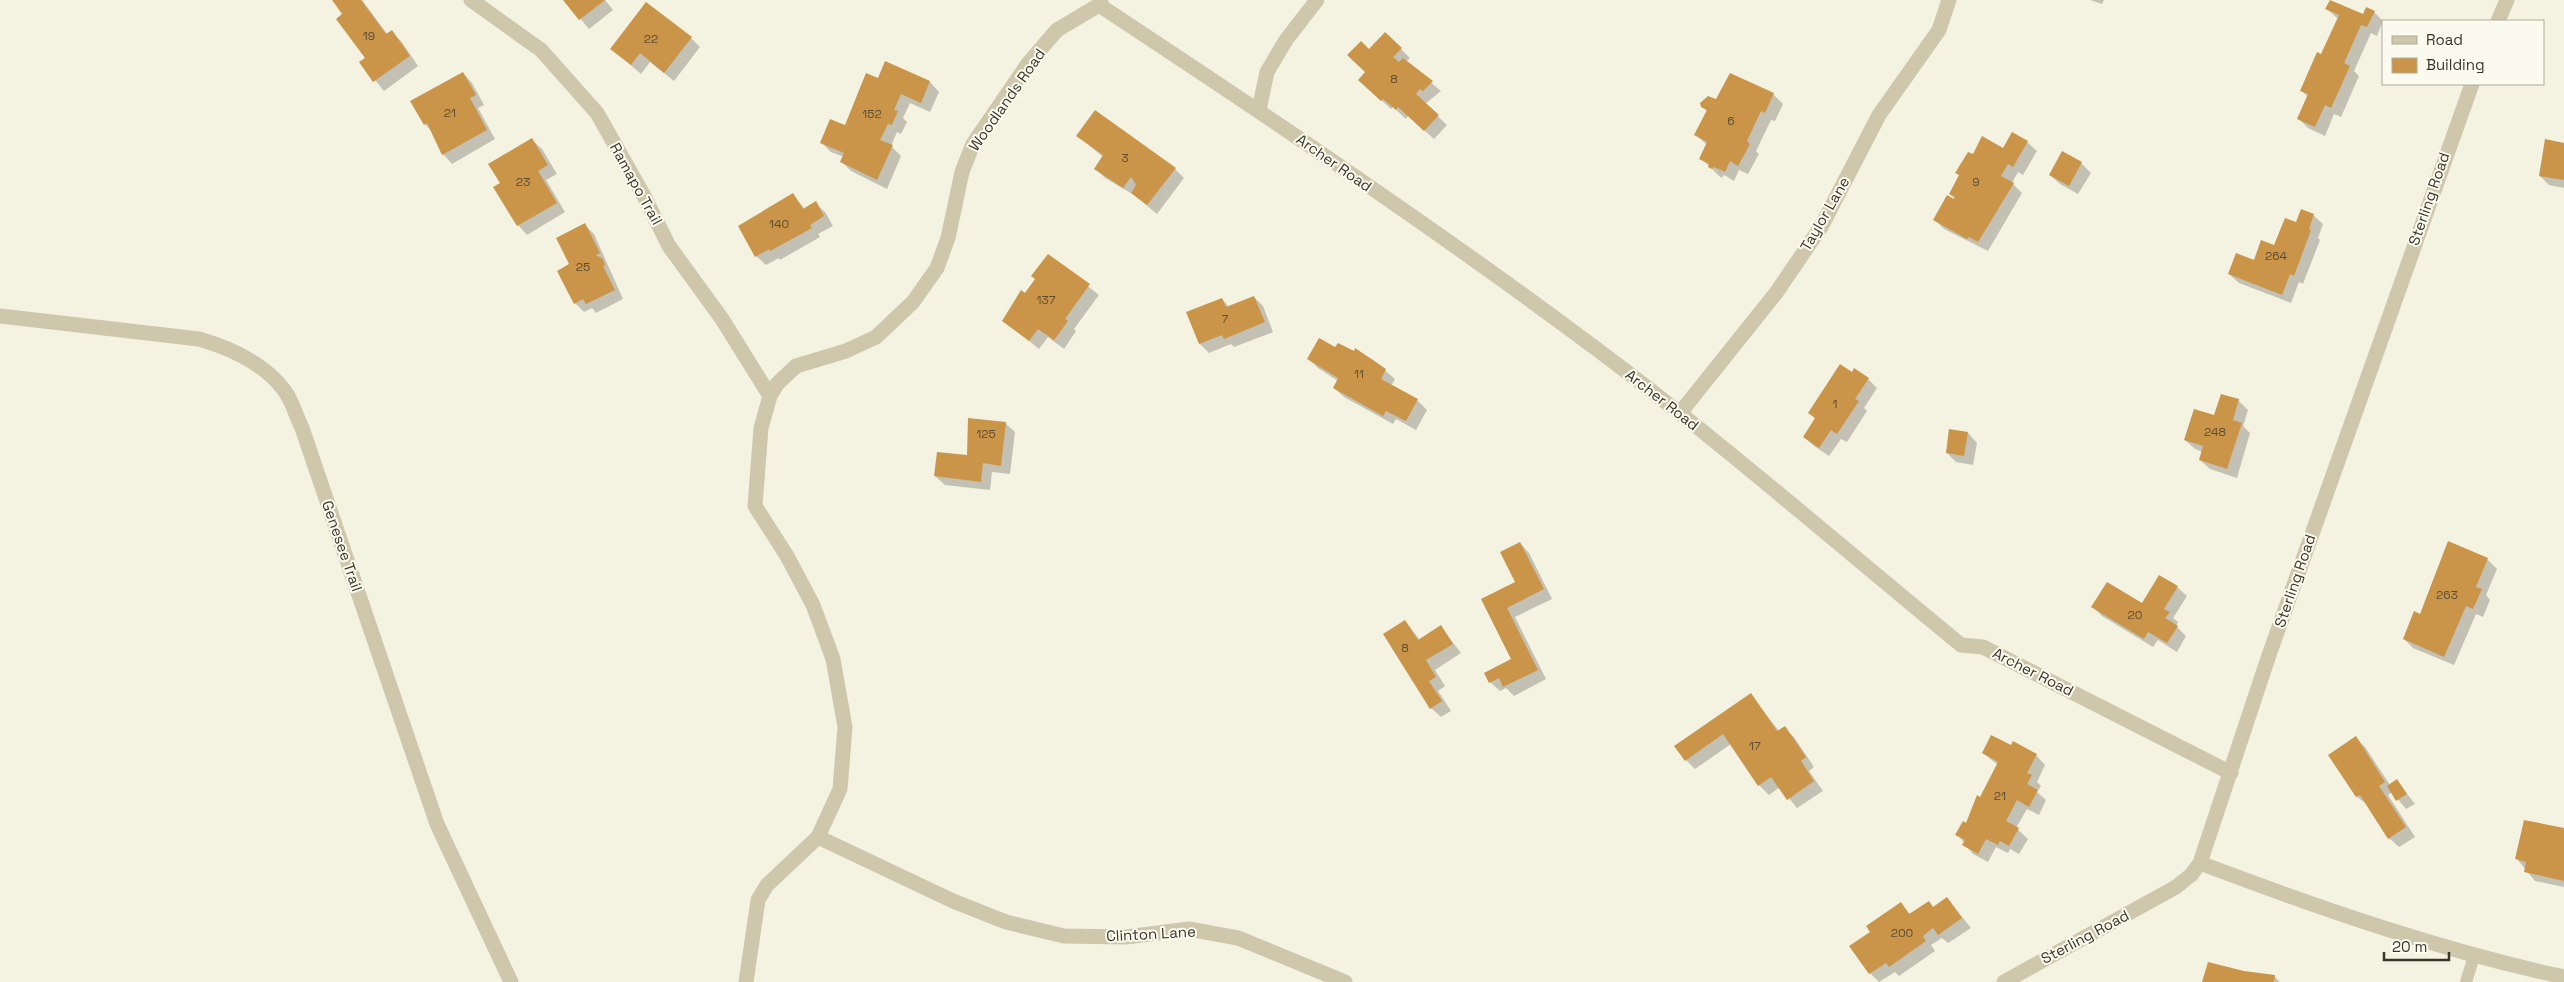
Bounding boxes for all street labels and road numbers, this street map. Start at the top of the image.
street label: Woodlands Road [964,45,1049,155]
street label: Archer Road [1293,130,1376,196]
street label: Ramapo Trail [606,139,667,228]
street label: Sterling Road [2404,150,2453,248]
street label: Taylor Lane [1796,173,1853,254]
street label: Archer Road [1622,365,1703,434]
street label: Genesee Trail [318,498,367,594]
street label: Sterling Road [2270,532,2319,630]
street label: Archer Road [1990,643,2077,700]
street label: Sterling Road [2037,905,2132,968]
street label: Clinton Lane [1106,922,1196,945]

